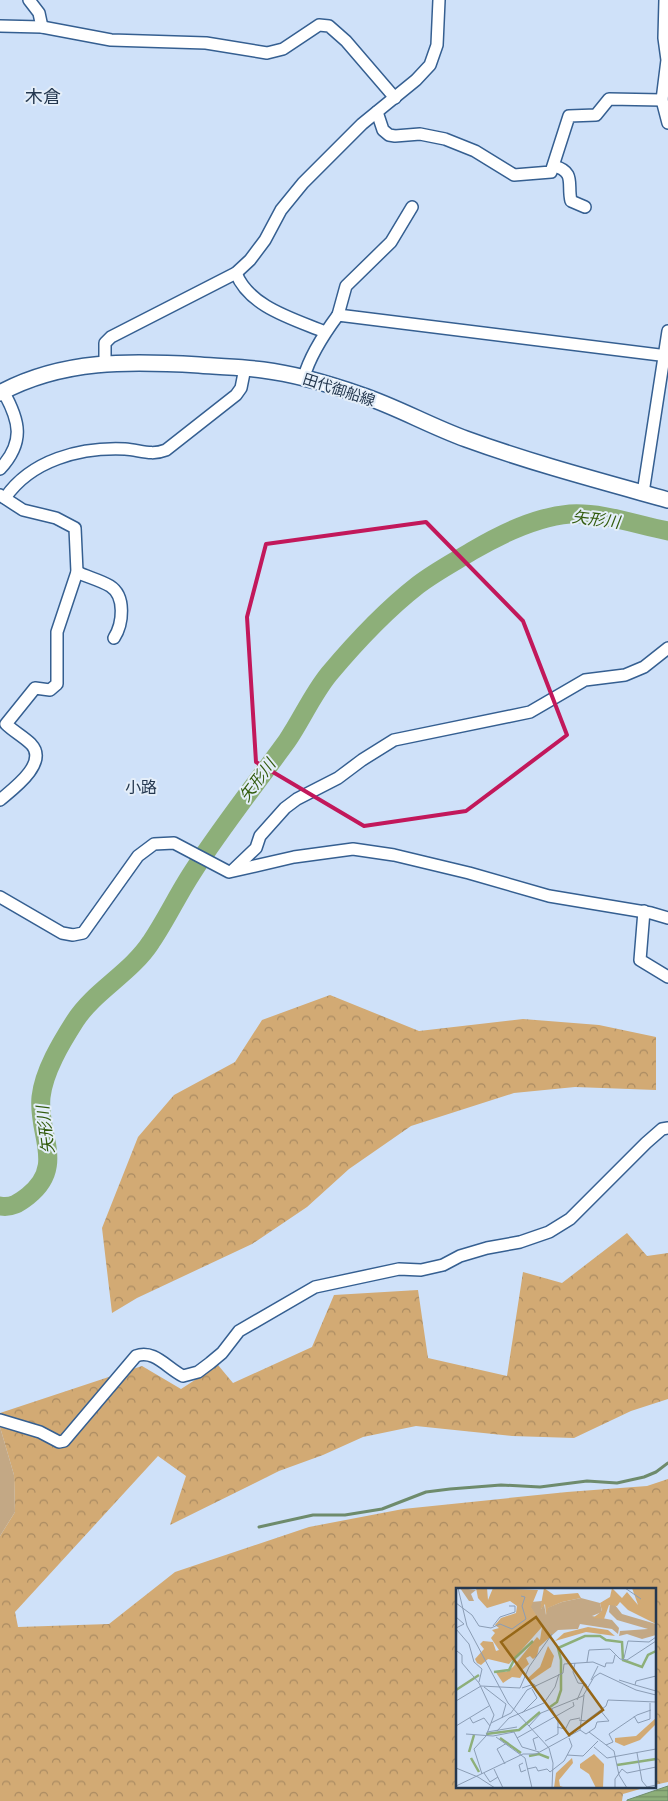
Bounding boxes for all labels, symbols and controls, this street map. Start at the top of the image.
district label: 木倉 [25,86,61,108]
street label: 田代御船線 [301,370,377,410]
water label: 矢形川 [571,507,623,533]
water label: 矢形川 [235,754,281,806]
district label: 小路 [125,778,157,798]
water label: 矢形川 [33,1103,59,1155]
inset map [456,1588,656,1788]

